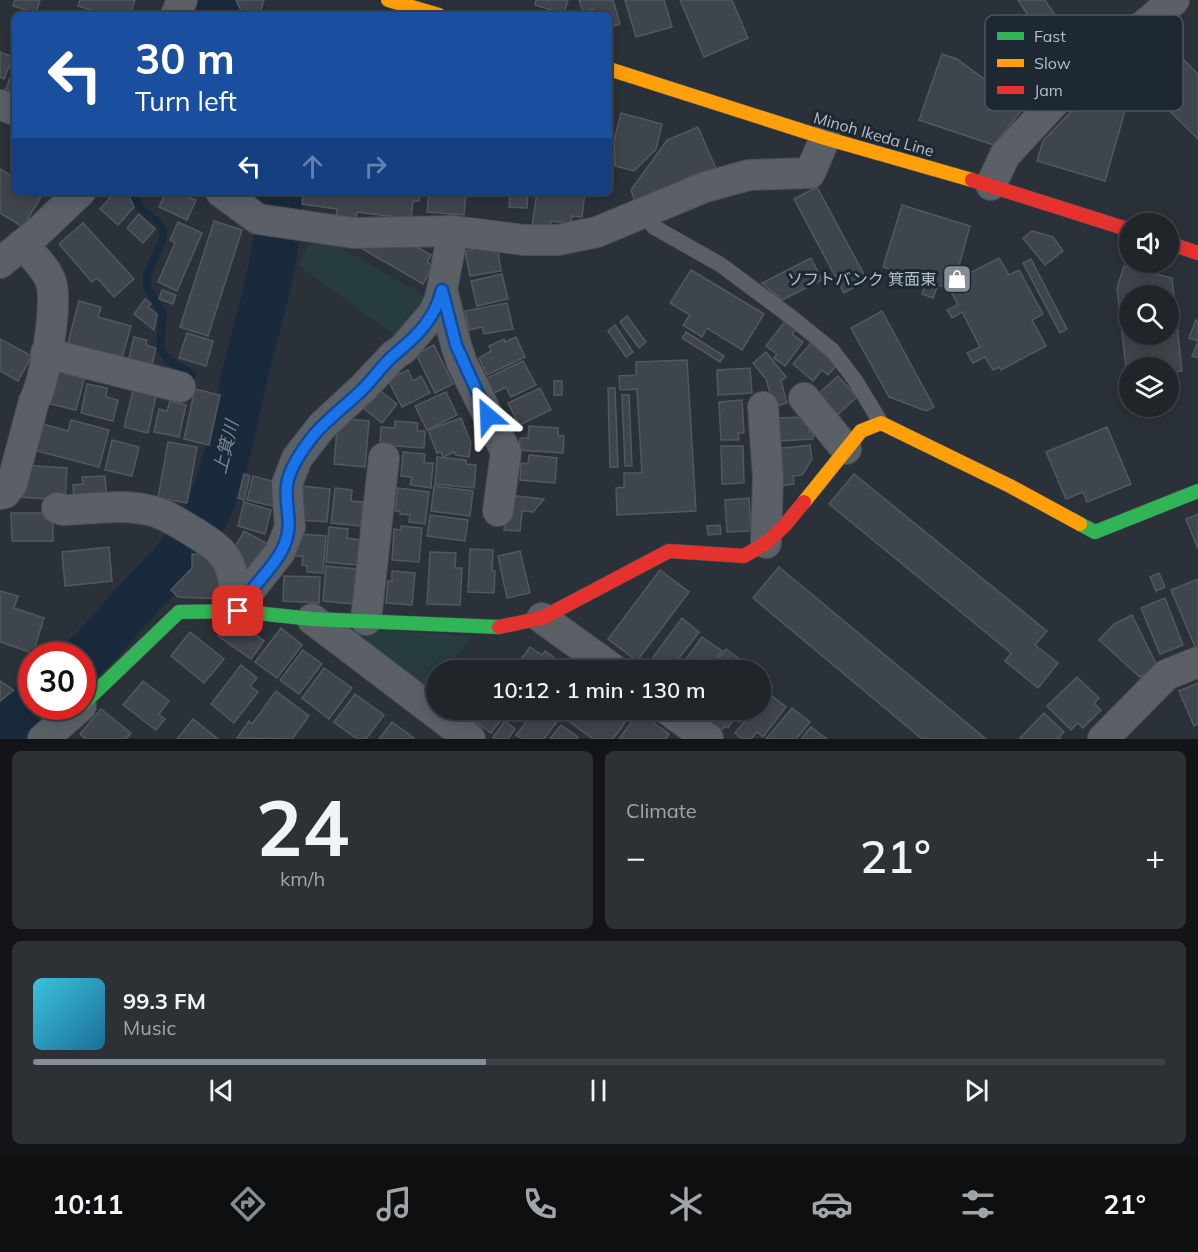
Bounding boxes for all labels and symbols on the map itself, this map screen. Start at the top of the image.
legend [985,15,1183,111]
text: Fast [1034,26,1066,46]
text: Slow [1034,53,1071,73]
text: Jam [1034,80,1063,100]
street label: Minoh Ikeda Line [811,107,937,161]
shop icon: ソフトバンク 箕面東 [941,263,973,295]
place label: ソフトバンク 箕面東 [787,269,936,289]
position arrow [456,384,520,448]
water label: 上箕川 [208,416,244,476]
pin [212,585,263,636]
speed limit sign: 30 [18,642,96,720]

